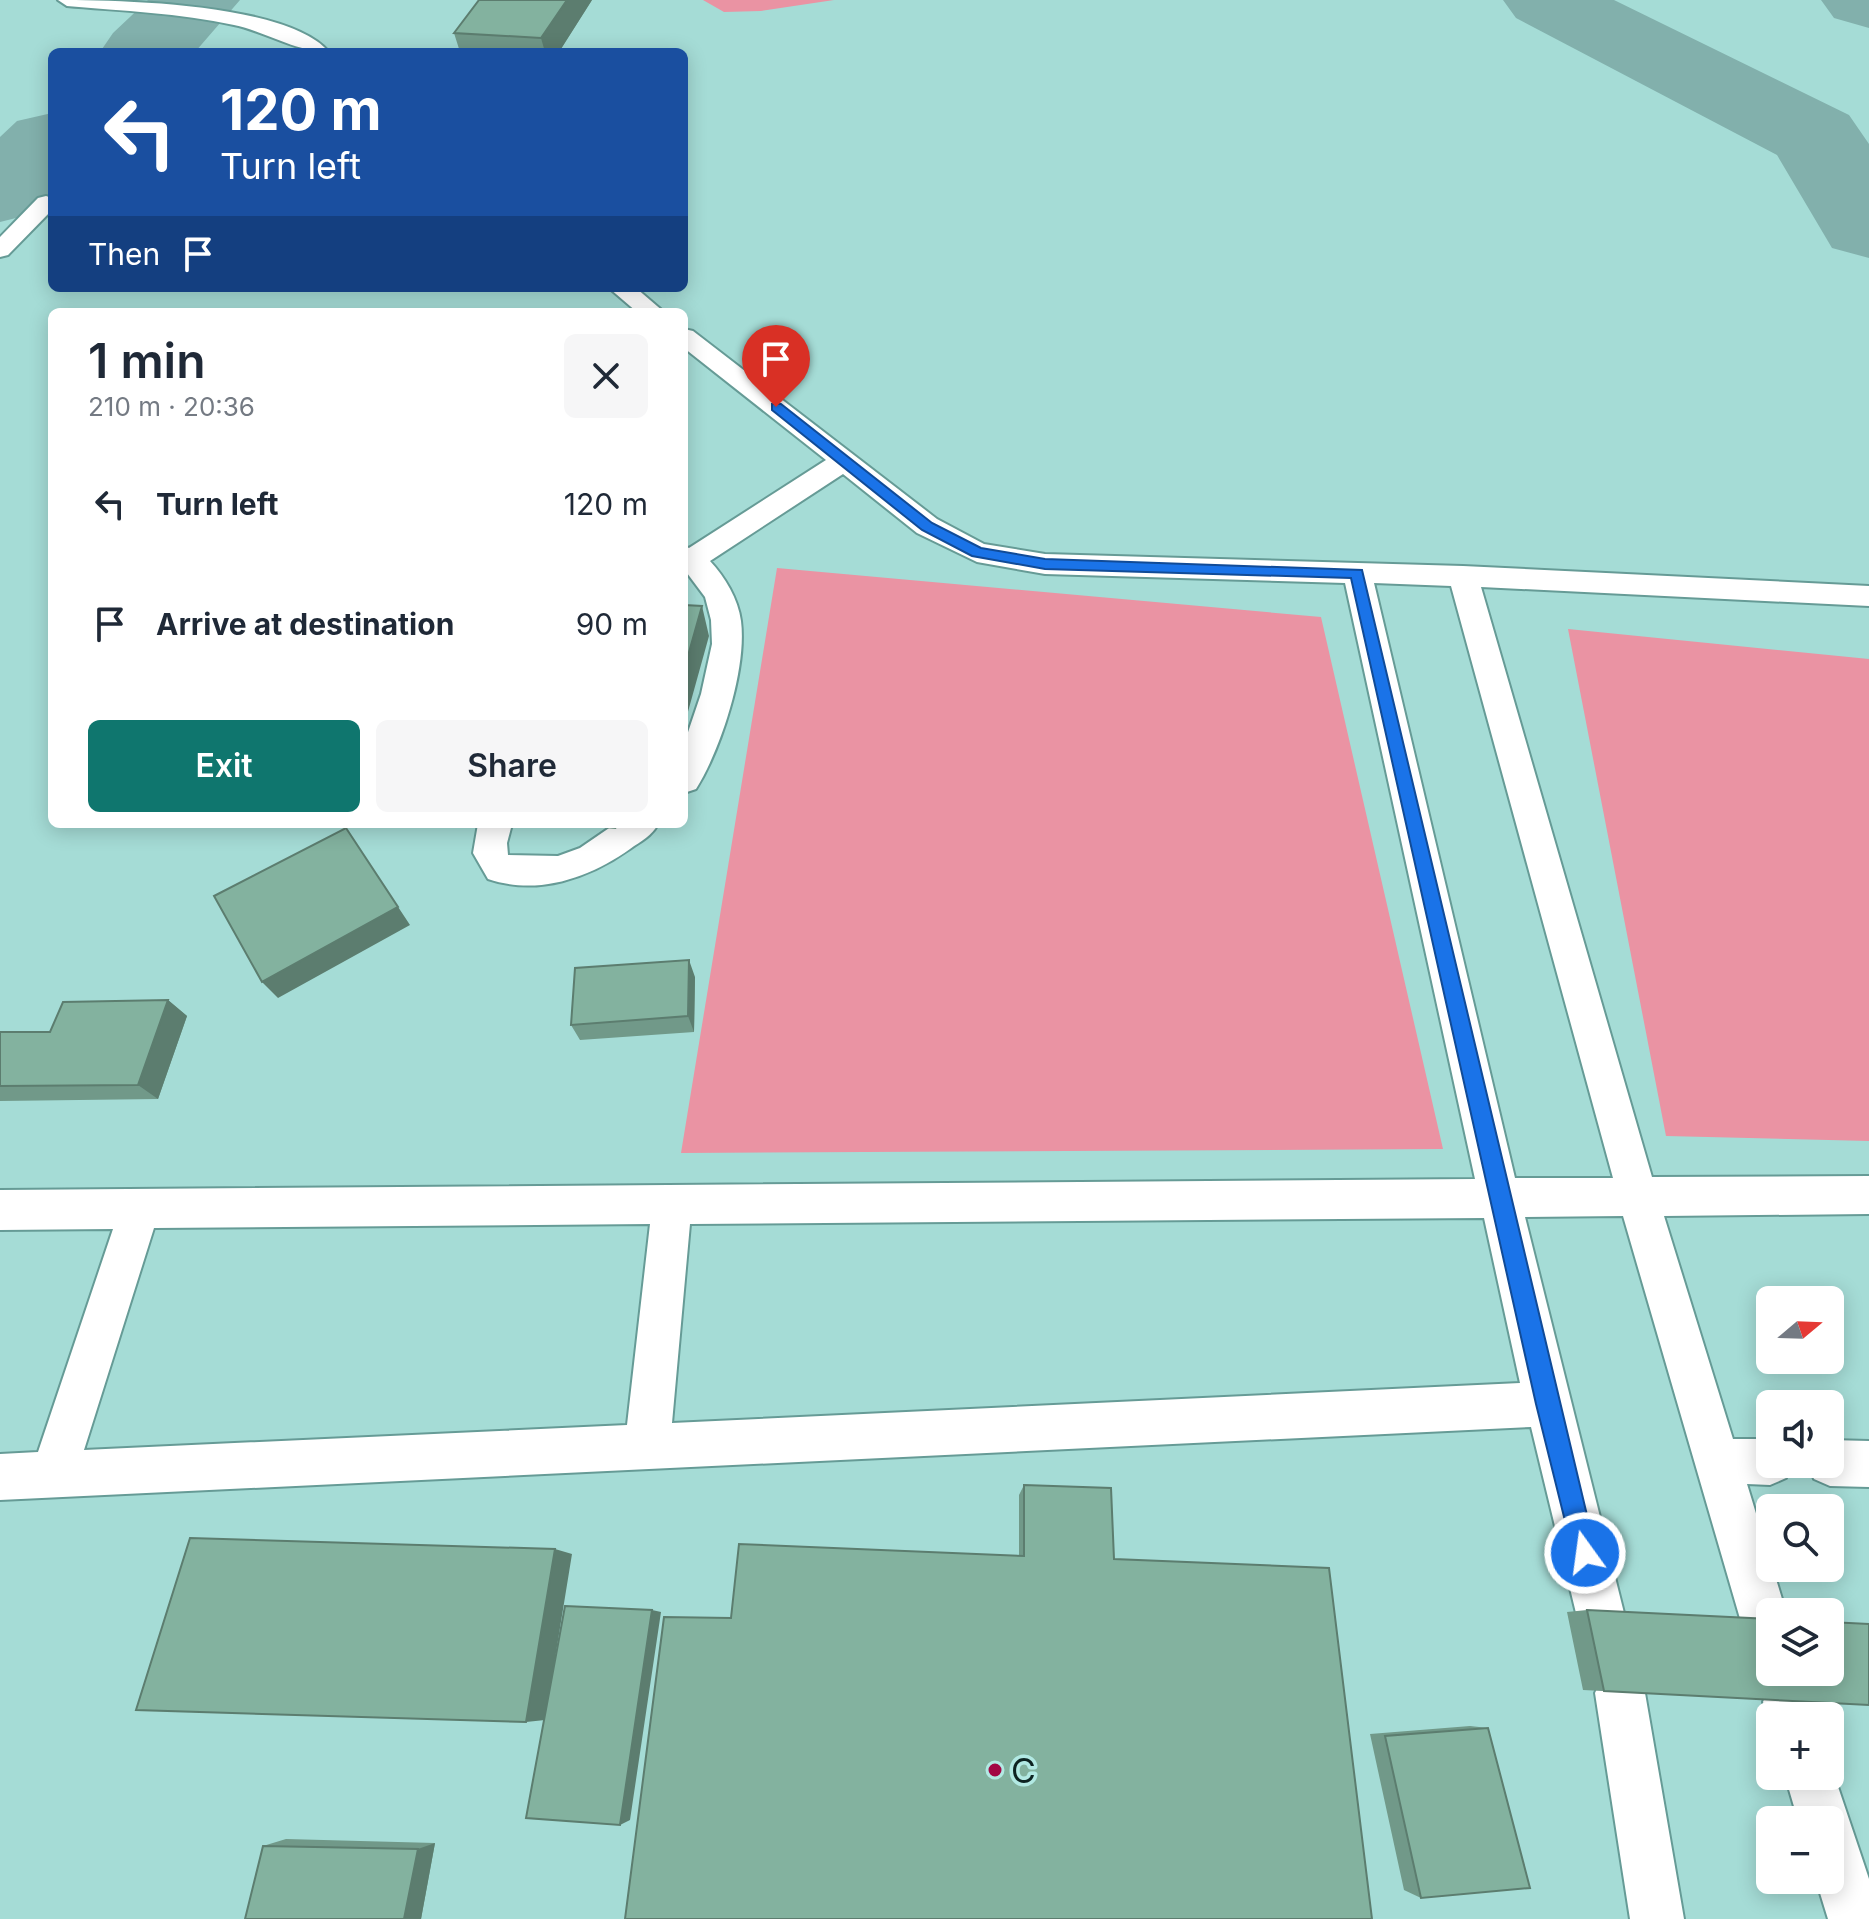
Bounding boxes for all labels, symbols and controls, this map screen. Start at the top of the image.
text: 120 m [220,76,382,144]
icon: left [88,80,192,184]
text: Turn left [220,144,361,188]
icon: arrive [176,232,220,276]
text: Then [88,236,160,272]
pin [742,325,810,407]
text: 1 min [88,331,206,390]
button: close [564,334,648,418]
icon: arrive [754,337,798,381]
text: 210 m · 20:36 [88,391,255,422]
icon: left [88,482,132,526]
text: Turn left [156,486,278,522]
text: 120 m [564,486,648,522]
icon: arrive [88,602,132,646]
text: Arrive at destination [156,606,454,642]
text: 90 m [576,606,648,642]
button: Exit [88,720,360,812]
button: Share [376,720,648,812]
north arrow [1756,1286,1844,1374]
map controls [1756,1286,1844,1894]
button: sound [1756,1390,1844,1478]
button: search [1756,1494,1844,1582]
position arrow [1543,1511,1627,1595]
button: layers [1756,1598,1844,1686]
button: + [1756,1702,1844,1790]
place label: C [1011,1750,1036,1791]
marker: C [986,1761,1004,1779]
button: − [1756,1806,1844,1894]

